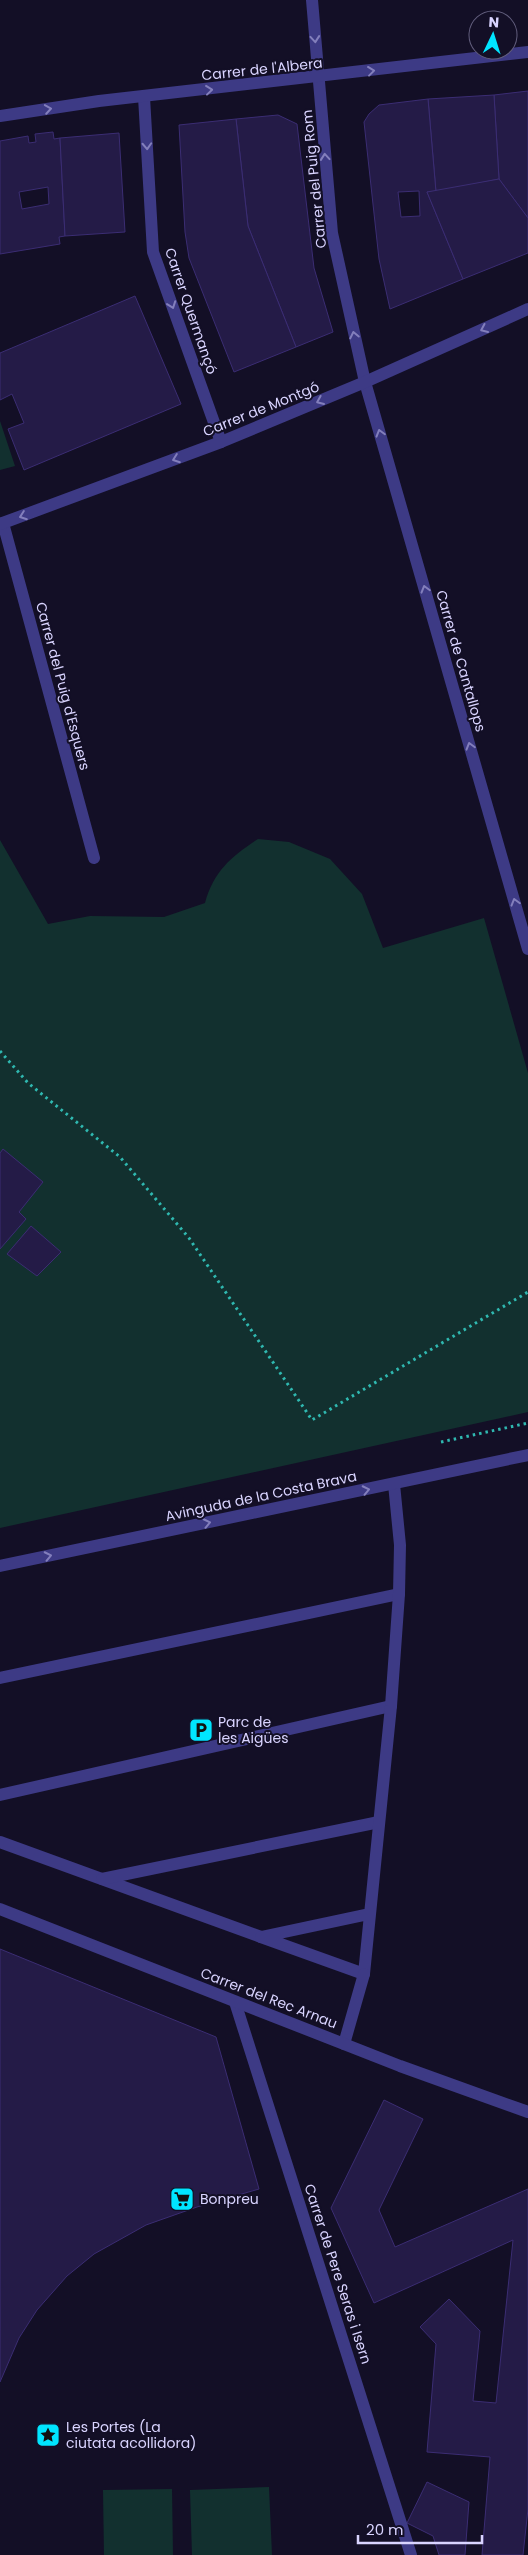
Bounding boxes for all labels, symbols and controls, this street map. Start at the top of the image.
north arrow [468,10,518,60]
text: N [488,12,500,32]
one-way arrow [309,35,320,43]
street label: Carrer de l'Albera [200,53,324,85]
one-way arrow [367,66,375,77]
one-way arrow [206,85,214,96]
one-way arrow [44,104,53,114]
street label: Carrer del Puig Rom [297,109,331,249]
one-way arrow [142,142,153,150]
one-way arrow [320,153,331,161]
street label: Carrer Quermançó [160,245,222,377]
one-way arrow [166,300,176,309]
one-way arrow [480,322,489,332]
one-way arrow [350,330,360,339]
street label: Carrer de Montgó [200,377,322,441]
one-way arrow [316,395,325,405]
one-way arrow [375,430,385,438]
one-way arrow [172,453,180,463]
one-way arrow [19,510,28,520]
one-way arrow [420,586,430,594]
street label: Carrer de Cantallops [431,588,491,734]
street label: Carrer del Puig d'Esquers [31,600,95,772]
one-way arrow [465,742,475,750]
one-way arrow [510,898,520,906]
street label: Avinguda de la Costa Brava [163,1466,359,1526]
one-way arrow [361,1485,370,1496]
one-way arrow [202,1518,211,1529]
one-way arrow [43,1551,52,1562]
place label: Parc de les Aigües [218,1712,288,1748]
parking icon: Parc de les Aigües [188,1717,214,1743]
street label: Carrer del Rec Arnau [198,1963,340,2033]
street label: Carrer de Pere Seras i Isern [299,2181,377,2367]
supermarket icon: Bonpreu [169,2186,195,2212]
place label: Bonpreu [200,2189,259,2209]
place label: Les Portes (La ciutata acollidora) [66,2417,196,2453]
place icon: Les Portes (La ciutata acollidora) [35,2422,61,2448]
scale bar [358,2512,482,2544]
text: 20 m [366,2519,404,2540]

